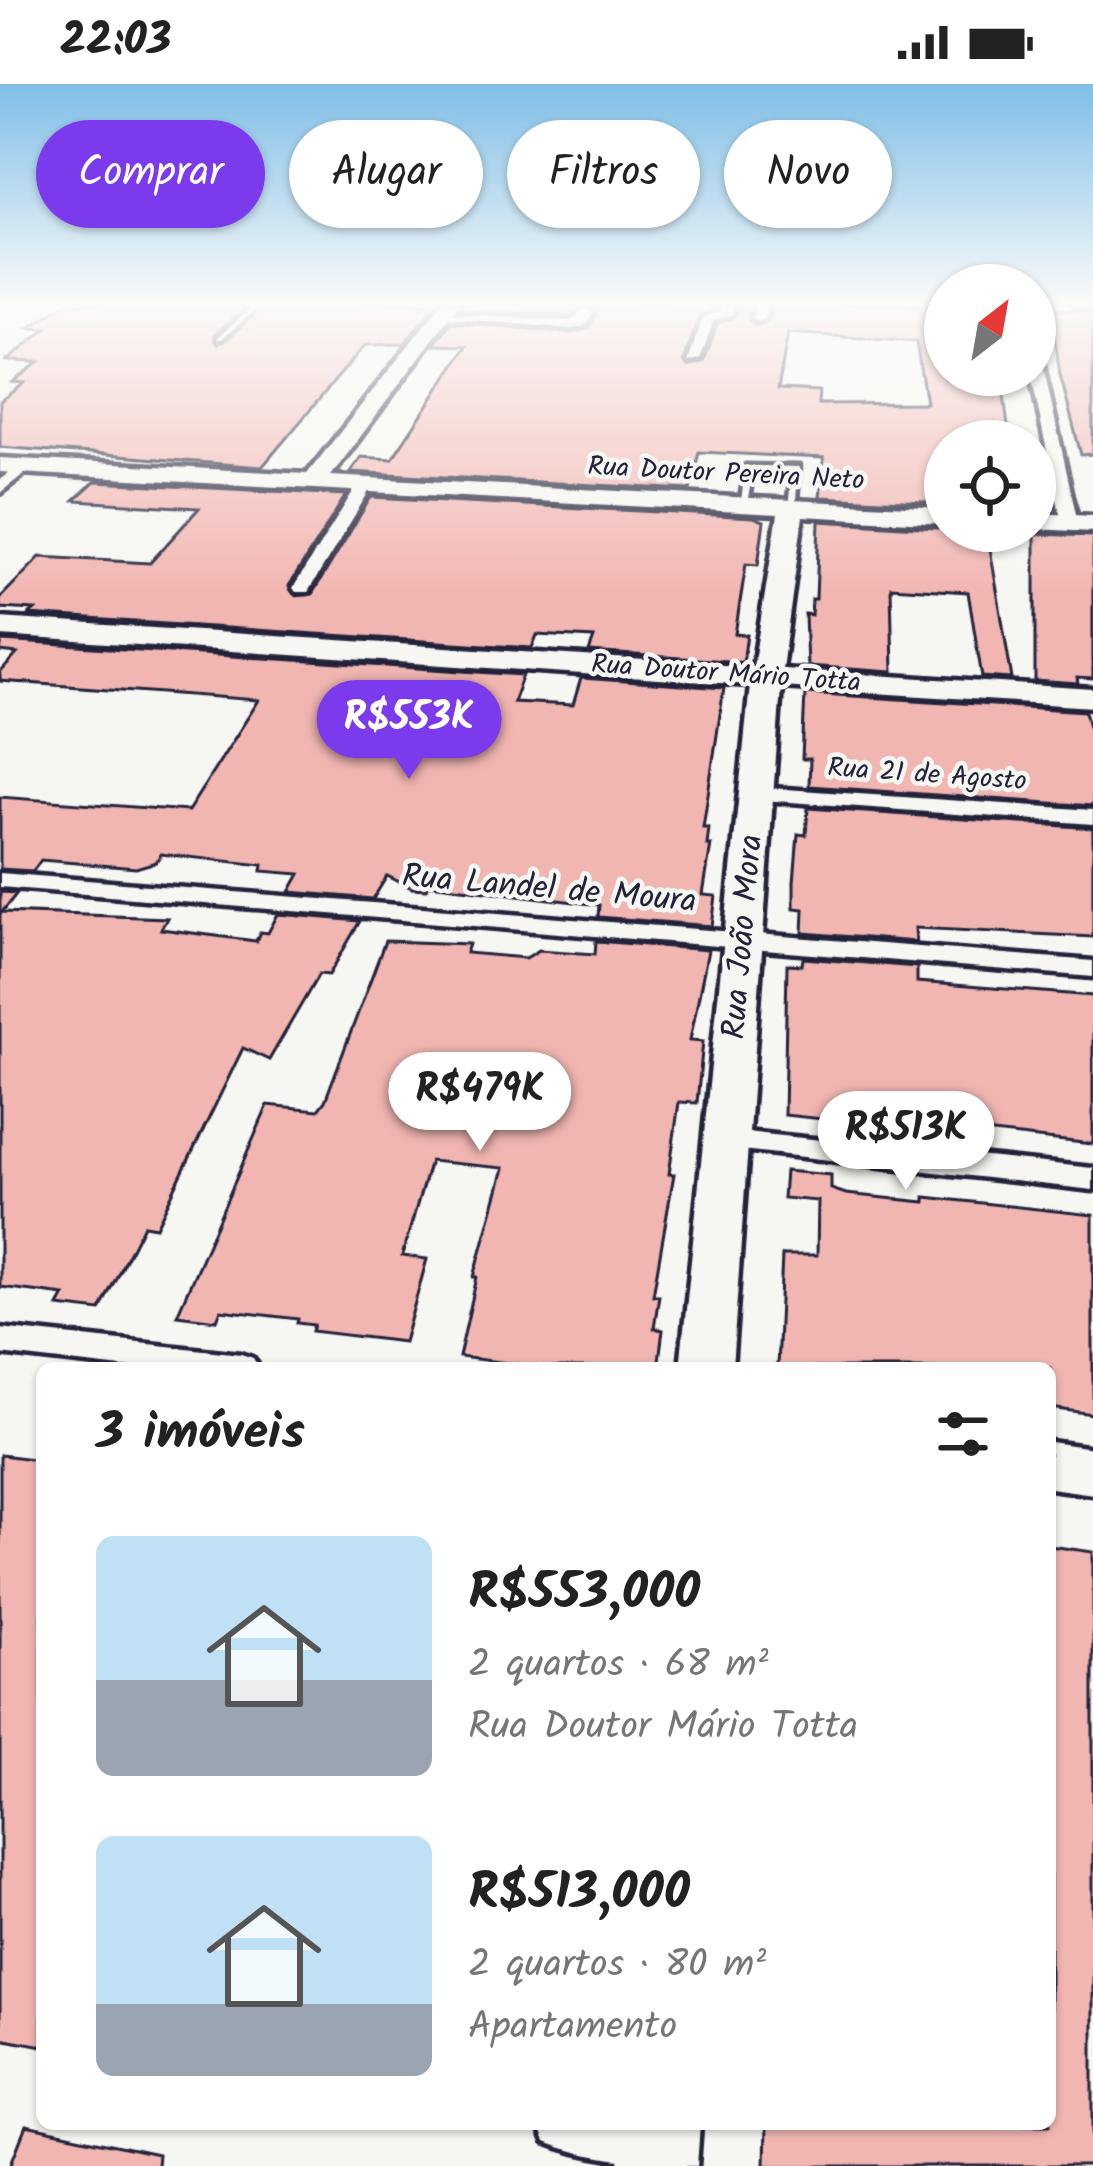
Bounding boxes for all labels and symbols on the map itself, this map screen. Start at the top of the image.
north arrow [924,264,1056,396]
street label: Rua Doutor Pereira Neto [586,445,866,503]
street label: Rua Doutor Mário Totta [590,643,862,705]
pin: R$553K [311,680,507,782]
street label: Rua 21 de Agosto [826,747,1028,803]
street label: Rua João Mora [709,832,779,1042]
street label: Rua Landel de Moura [400,851,698,929]
pin: R$479K [382,1052,578,1154]
pin: R$513K [808,1091,1004,1193]

